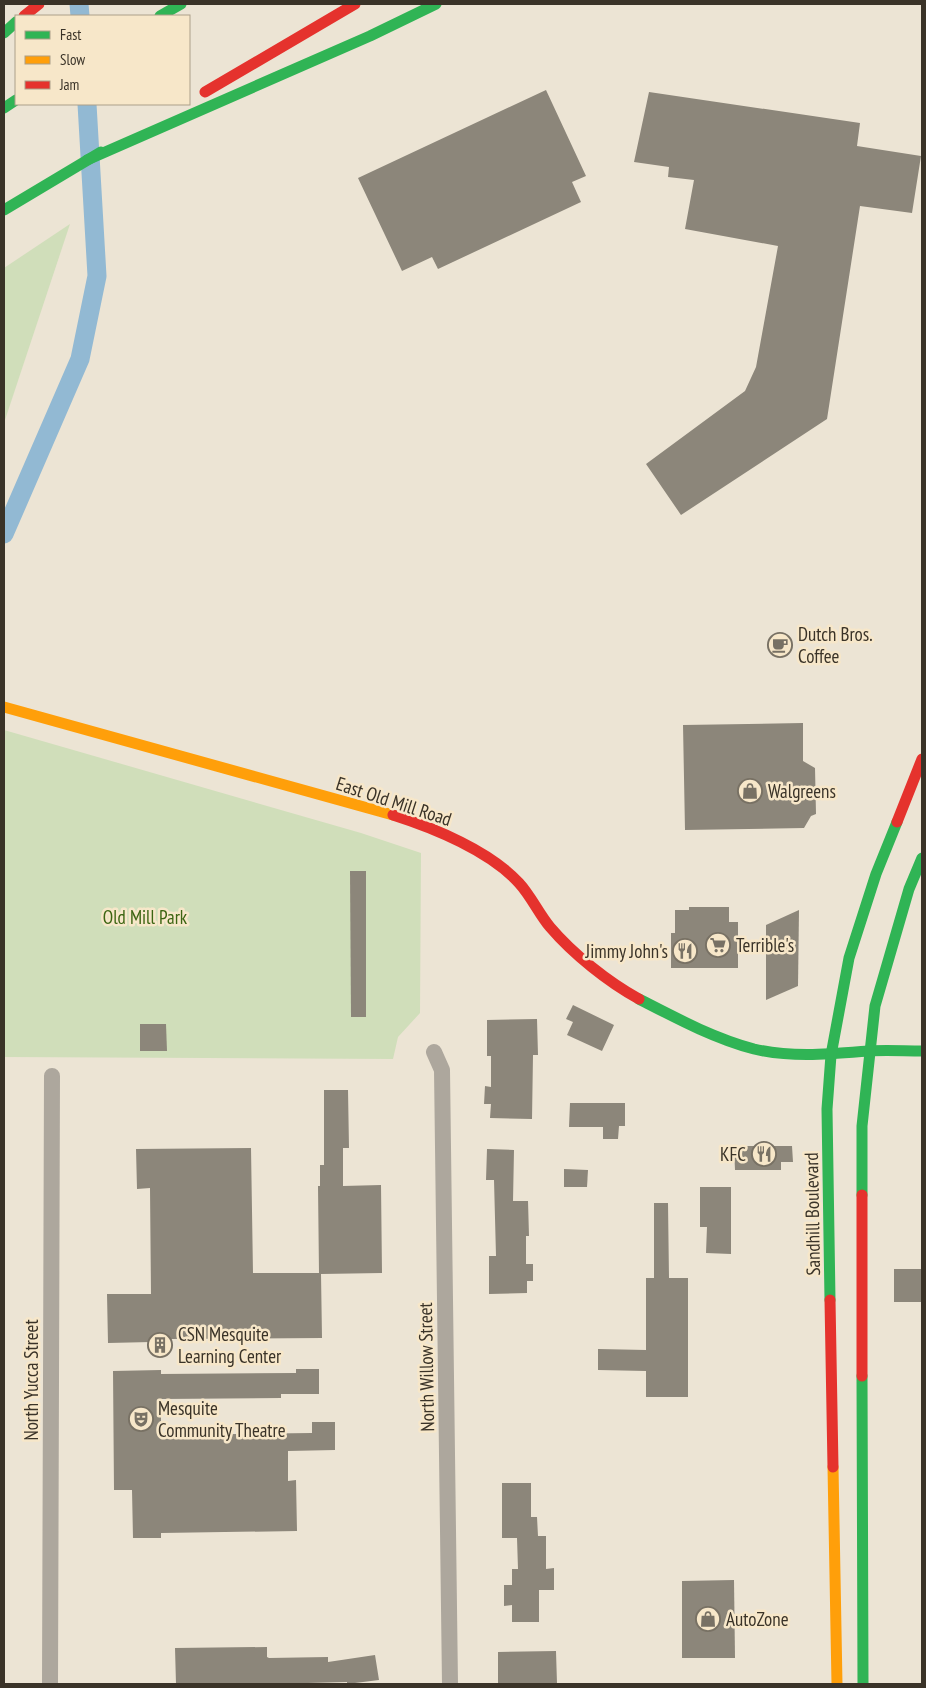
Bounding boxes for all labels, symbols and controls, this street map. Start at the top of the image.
legend [15,15,190,105]
text: Fast [60,25,81,44]
text: Slow [60,50,85,69]
text: Jam [59,75,79,94]
place label: Dutch Bros. Coffee [798,622,873,668]
cafe icon: Dutch Bros. Coffee [767,632,793,658]
street label: East Old Mill Road [333,771,455,831]
shop icon: Walgreens [737,778,763,804]
place label: Walgreens [768,779,836,803]
park label: Old Mill Park [103,905,188,929]
supermarket icon: Terrible's [705,932,731,958]
place label: Terrible's [736,933,794,957]
restaurant icon: Jimmy John's [672,938,698,964]
place label: Jimmy John's [585,939,668,963]
restaurant icon: KFC [751,1141,777,1167]
place label: KFC [720,1142,746,1166]
street label: Sandhill Boulevard [799,1152,825,1276]
street label: North Willow Street [413,1301,439,1432]
street label: North Yucca Street [19,1319,43,1441]
place label: CSN Mesquite Learning Center [178,1322,282,1368]
building icon: CSN Mesquite Learning Center [147,1332,173,1358]
place label: Mesquite Community Theatre [158,1396,286,1442]
theatre icon: Mesquite Community Theatre [128,1406,154,1432]
shop icon: AutoZone [695,1606,721,1632]
place label: AutoZone [726,1607,789,1631]

